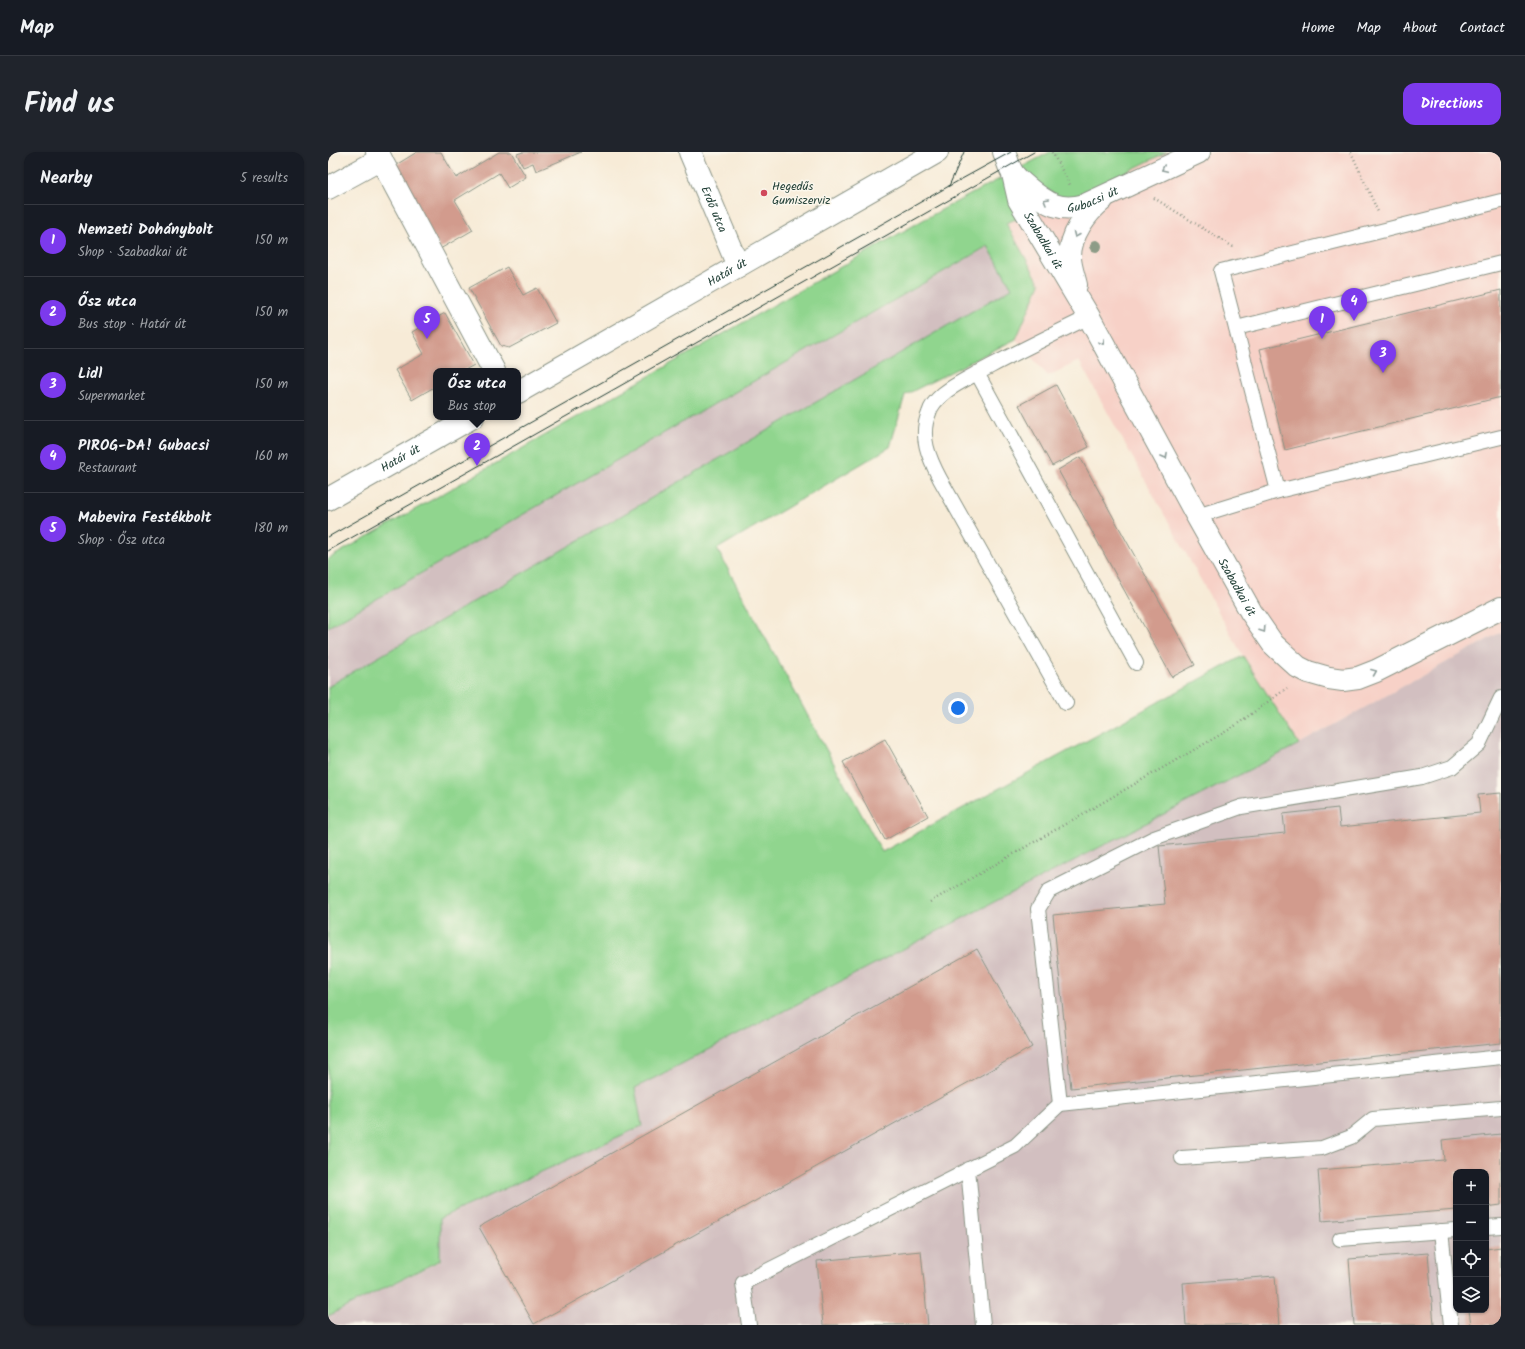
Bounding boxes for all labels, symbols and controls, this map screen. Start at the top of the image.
text: Map [20,13,54,43]
text: Home [1301,17,1335,39]
text: Map [1357,17,1381,39]
text: About [1403,17,1437,39]
text: Contact [1459,17,1505,39]
text: Find us [24,82,115,127]
button: Directions [1403,83,1501,125]
one-way arrow [1161,164,1168,172]
text: Nearby [40,165,92,192]
text: 5 results [240,168,288,189]
place label: Hegedűs Gumiszerviz [772,177,830,210]
street label: Gubacsi út [1067,182,1122,218]
street label: Erdő utca [695,183,732,236]
marker: Hegedűs Gumiszerviz [759,188,769,198]
one-way arrow [1043,199,1050,206]
street label: Szabadkai út [1018,208,1068,274]
text: Nemzeti Dohánybolt [78,218,213,242]
text: 1 [51,230,55,251]
text: 150 m [255,230,288,251]
one-way arrow [1073,230,1081,238]
text: Shop · Szabadkai út [78,242,187,263]
street label: Határ út [704,253,751,292]
pin: 4 [1341,288,1367,321]
text: Ősz utca [78,290,136,314]
text: 2 [49,302,57,323]
text: 150 m [255,302,288,323]
pin: 5 [414,306,440,339]
pin: 1 [1309,306,1335,339]
text: Bus stop · Határ út [78,314,186,335]
one-way arrow [1098,338,1105,345]
pin: 3 [1370,340,1396,373]
text: Lidl [78,362,102,386]
popup [433,368,521,420]
text: Ősz utca [448,372,506,396]
text: 3 [49,374,57,395]
text: 150 m [255,374,288,395]
text: Supermarket [78,386,145,407]
text: Bus stop [448,396,496,417]
pin: 2 [464,433,490,466]
text: PIROG-DA! Gubacsi [78,434,209,458]
street label: Határ út [377,440,424,477]
text: 4 [49,446,57,467]
text: 160 m [255,446,288,467]
one-way arrow [1160,452,1167,459]
text: Restaurant [78,458,137,479]
text: Mabevira Festékbolt [78,506,211,530]
text: 5 [50,518,56,539]
text: 180 m [254,518,288,539]
text: Shop · Ősz utca [78,530,165,551]
street label: Szabadkai út [1212,555,1261,621]
one-way arrow [1259,626,1266,633]
one-way arrow [1370,668,1377,676]
your location [948,698,968,718]
map controls [1453,1169,1489,1313]
button: + [1453,1169,1489,1205]
button: − [1453,1205,1489,1241]
button: locate [1453,1241,1489,1277]
button: layers [1453,1277,1489,1313]

